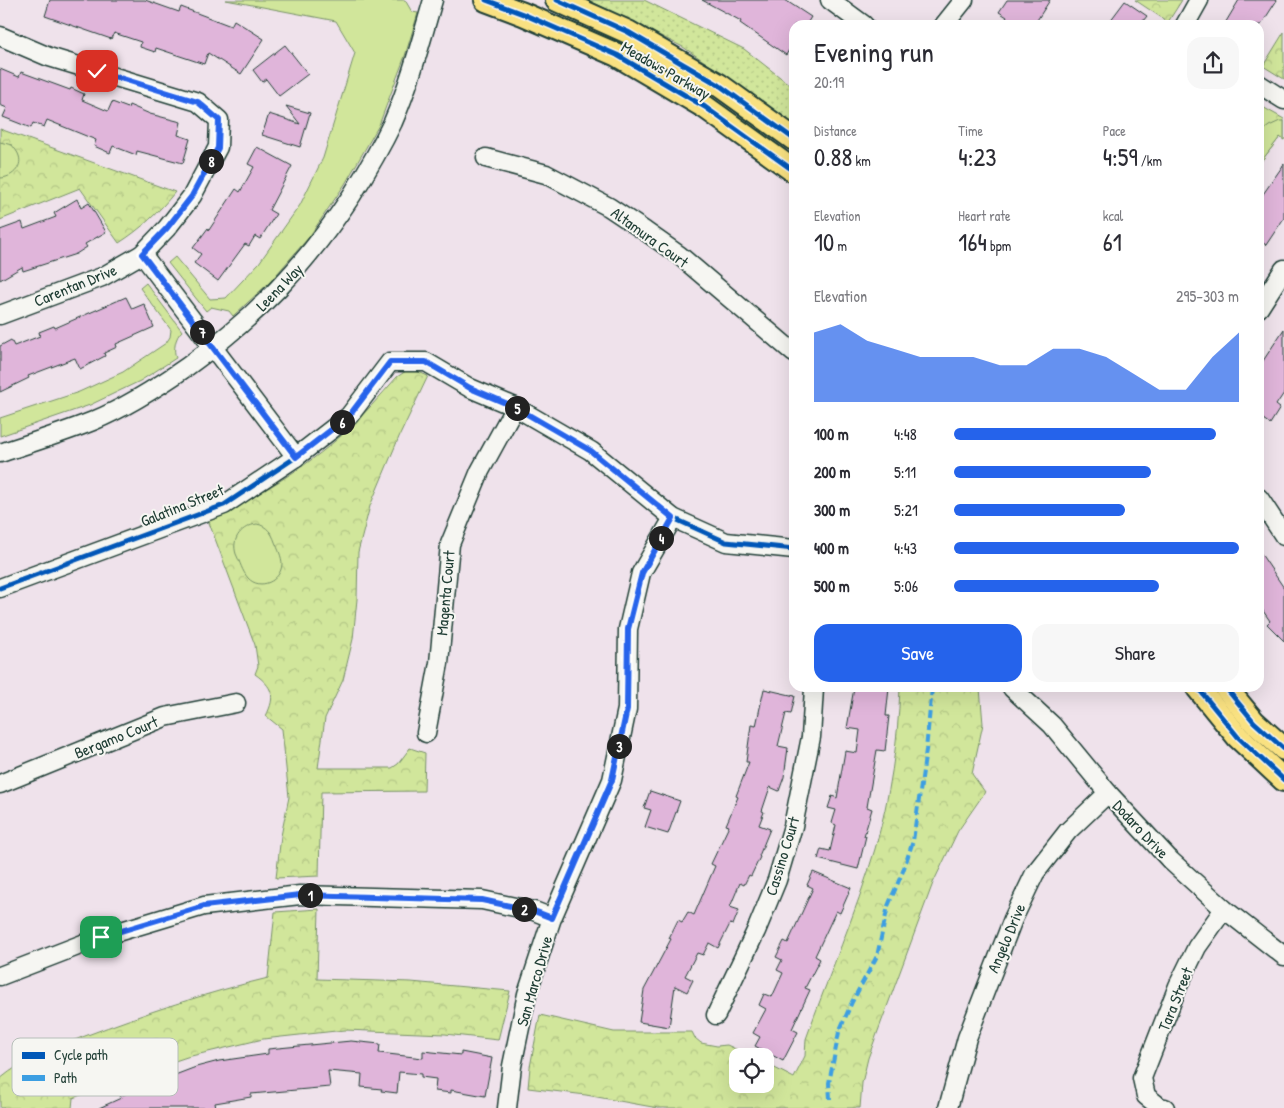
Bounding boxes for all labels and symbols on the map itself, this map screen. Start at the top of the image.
street label: Meadows Parkway [617,36,715,104]
pin [76,50,118,92]
pin: 8 [198,148,224,174]
street label: Altamura Court [607,201,693,273]
street label: Carentan Drive [30,258,120,312]
street label: Leena Way [251,258,307,316]
pin: 7 [190,320,214,344]
pin: 5 [504,396,530,420]
pin: 6 [330,410,354,434]
street label: Galatina Street [137,478,227,532]
pin: 4 [648,526,674,550]
street label: Magenta Court [430,549,460,636]
street label: Bergamo Court [71,710,162,764]
pin: 3 [606,734,632,758]
street label: Dodaro Drive [1108,795,1174,864]
street label: Cassino Court [760,813,805,898]
pin: 1 [298,882,322,908]
pin: 2 [512,896,536,922]
street label: Angelo Drive [982,900,1031,976]
pin [80,916,122,958]
street label: San Marco Drive [511,933,558,1029]
street label: Tara Street [1152,963,1198,1034]
legend [12,1038,178,1096]
text: Cycle path [54,1045,108,1065]
text: Path [54,1068,77,1087]

